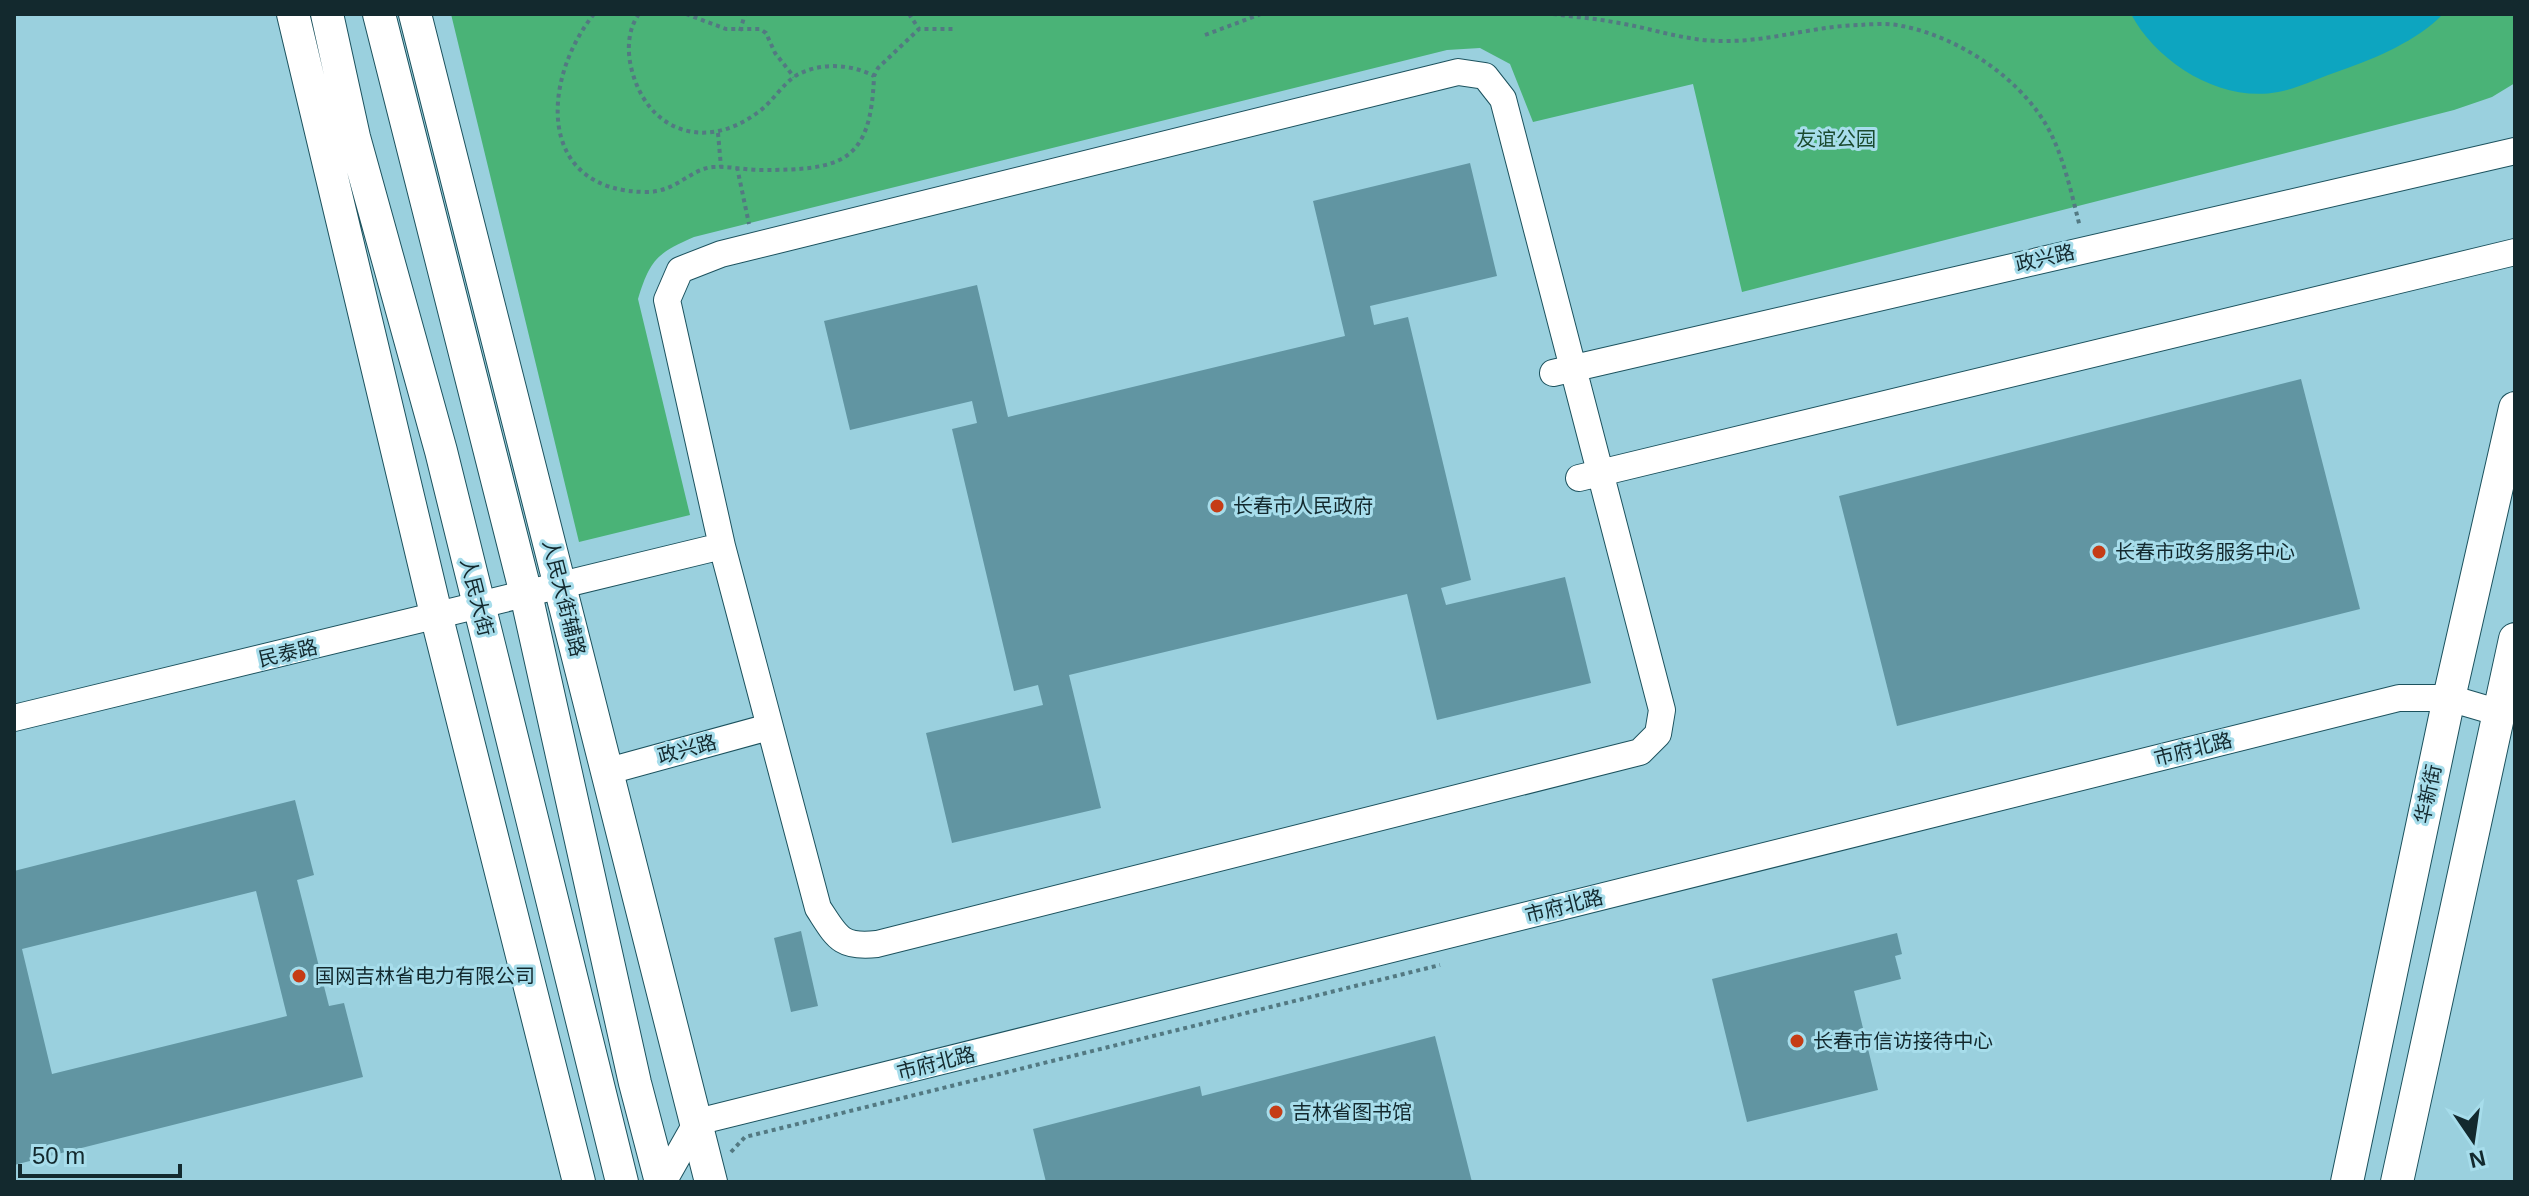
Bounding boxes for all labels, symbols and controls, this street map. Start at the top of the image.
park label: 友谊公园 [1796,128,1876,150]
street label: 政兴路 [2013,241,2077,275]
place label: 长春市人民政府 [1233,495,1373,517]
marker: 长春市人民政府 [1208,497,1226,515]
street label: 人民大街辅路 [539,537,589,659]
place label: 长春市政务服务中心 [2115,541,2295,563]
marker: 长春市政务服务中心 [2090,543,2108,561]
street label: 人民大街 [457,556,497,638]
street label: 民泰路 [256,636,320,670]
street label: 市府北路 [2152,729,2234,769]
street label: 政兴路 [655,731,719,767]
street label: 华新街 [2411,762,2445,826]
street label: 市府北路 [1523,886,1605,926]
place label: 国网吉林省电力有限公司 [315,965,535,987]
marker: 国网吉林省电力有限公司 [290,967,308,985]
place label: 长春市信访接待中心 [1813,1030,1993,1052]
marker: 长春市信访接待中心 [1788,1032,1806,1050]
street label: 市府北路 [895,1043,977,1083]
north arrow [2433,1100,2513,1180]
place label: 吉林省图书馆 [1292,1101,1412,1123]
marker: 吉林省图书馆 [1267,1103,1285,1121]
scale bar [20,1128,180,1178]
text: 50 m [32,1142,85,1169]
text: N [2467,1145,2488,1173]

